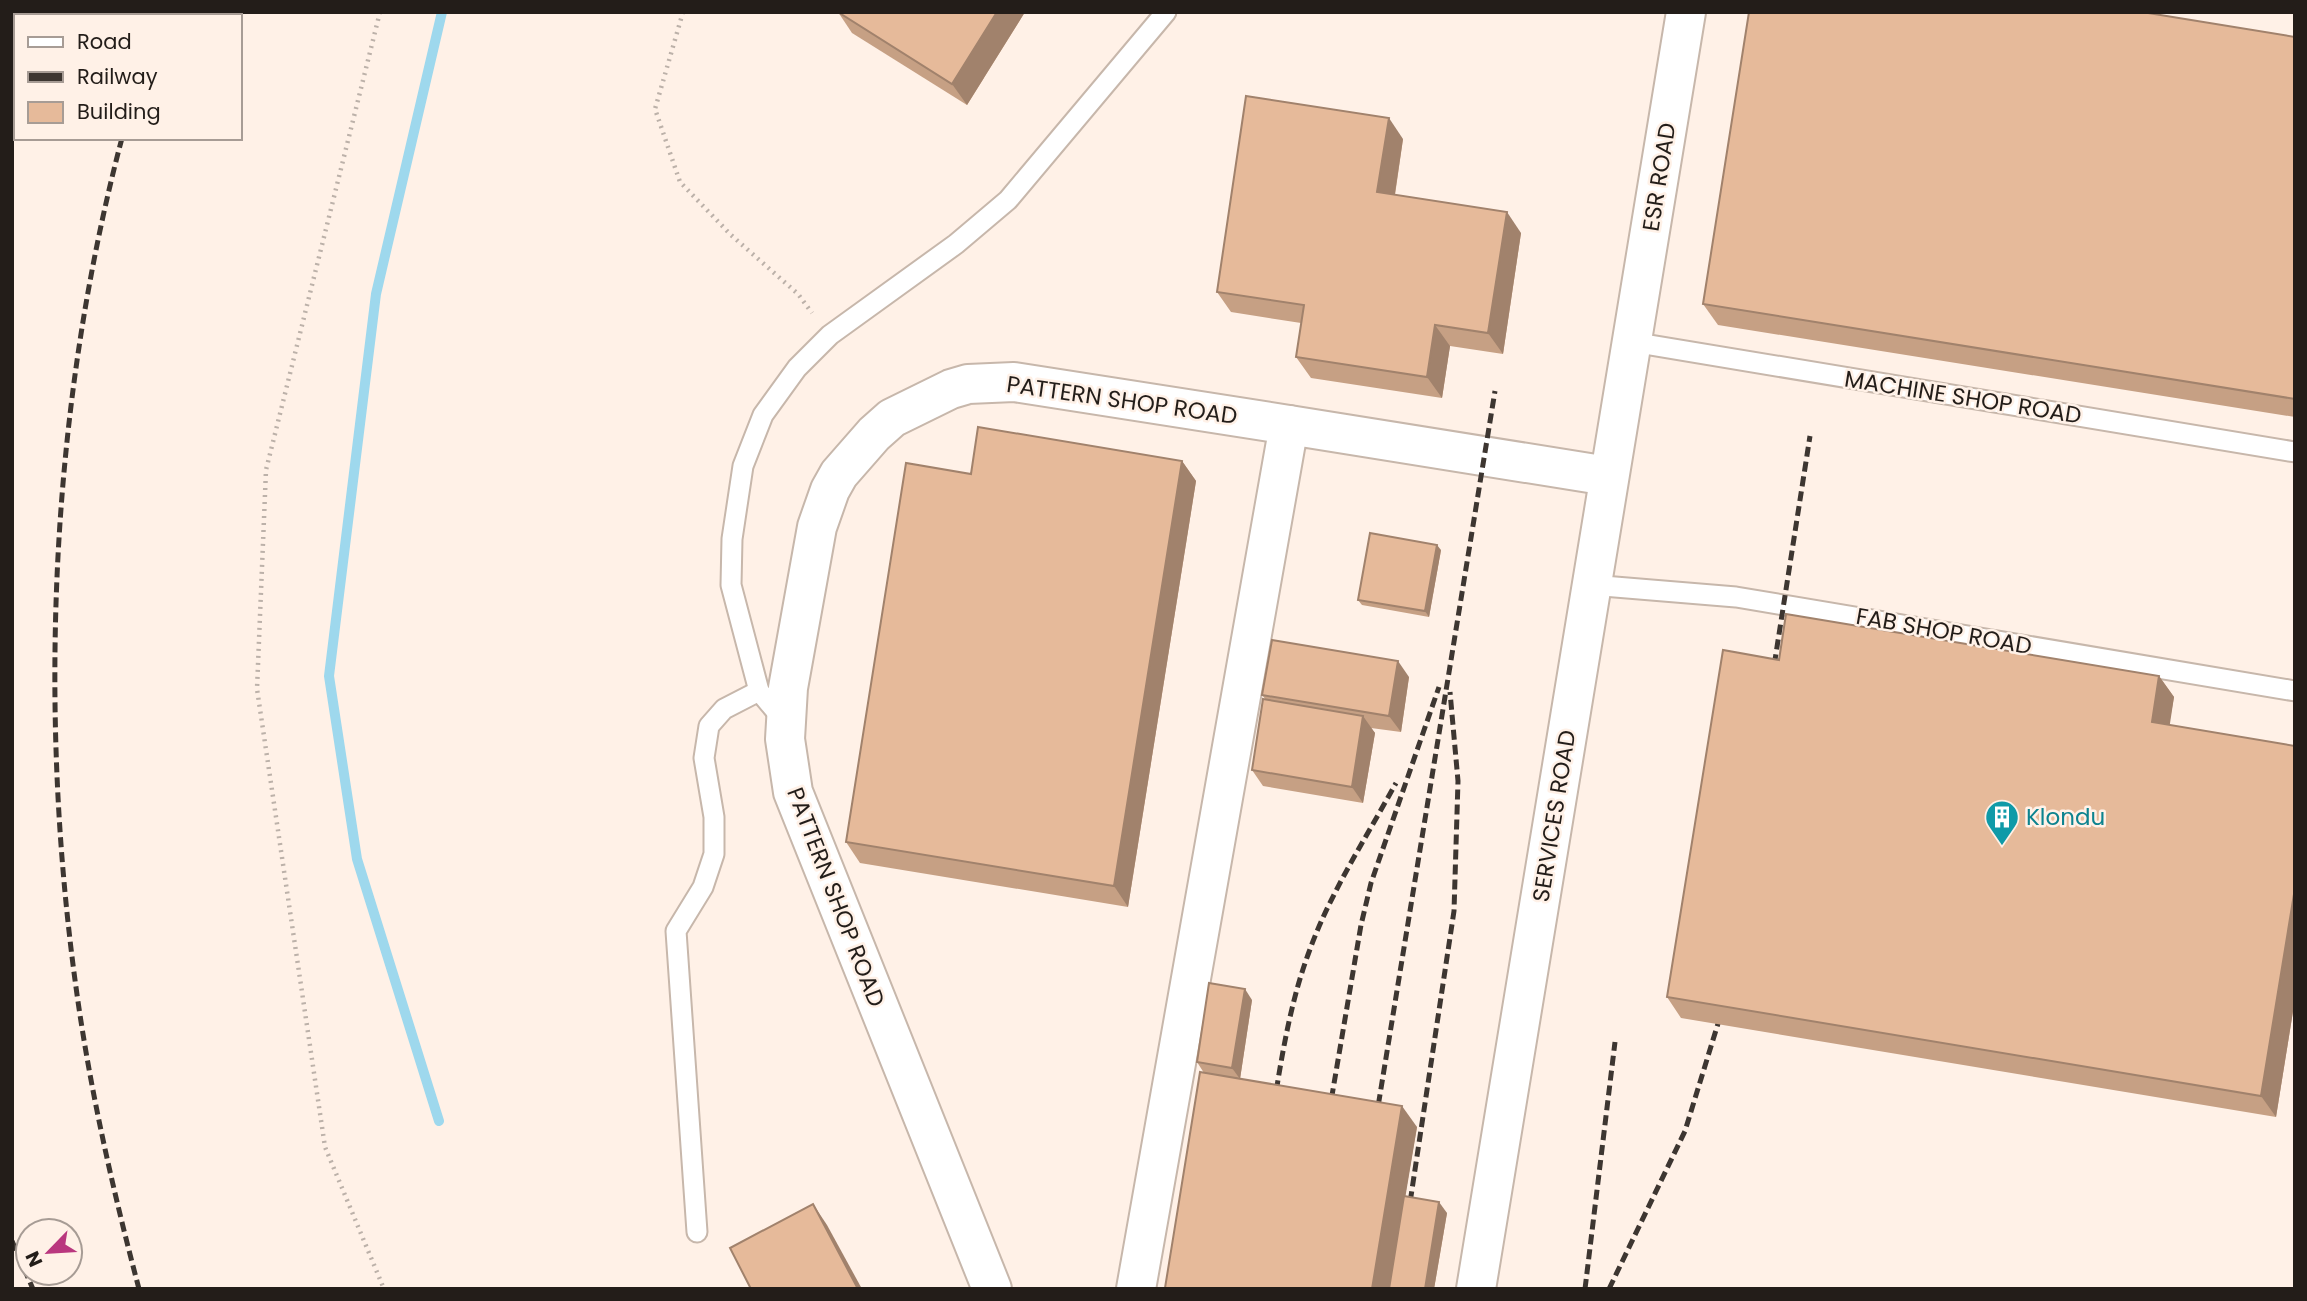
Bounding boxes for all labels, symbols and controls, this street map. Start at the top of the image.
legend [14,14,242,140]
text: Road [77,27,132,56]
text: Railway [77,62,158,91]
text: Building [77,97,161,126]
street label: ESR ROAD [1635,121,1683,233]
street label: MACHINE SHOP ROAD [1842,362,2084,432]
street label: PATTERN SHOP ROAD [1005,368,1239,432]
street label: FAB SHOP ROAD [1854,600,2034,662]
street label: SERVICES ROAD [1525,728,1583,904]
street label: PATTERN SHOP ROAD [779,783,893,1011]
building icon: Klondu [1983,798,2021,847]
place label: Klondu [2026,801,2105,833]
north arrow [14,1217,84,1287]
text: N [19,1247,49,1271]

